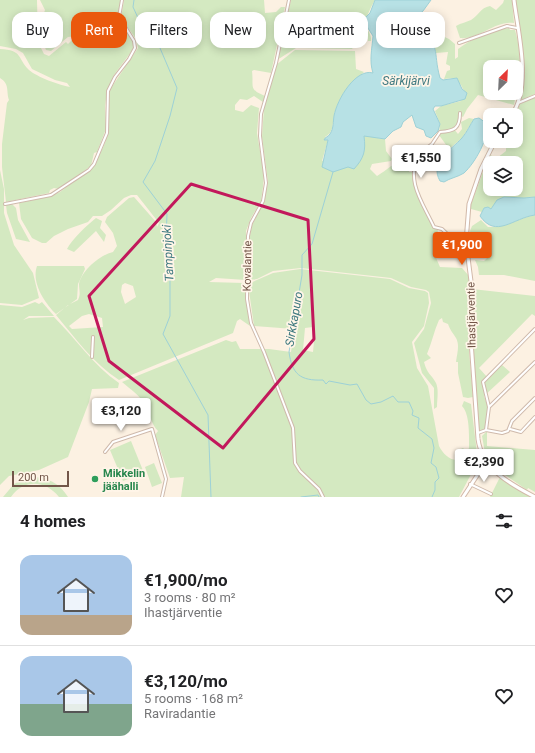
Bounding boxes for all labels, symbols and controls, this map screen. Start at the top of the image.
chip: Buy [12,12,63,48]
chip: Rent [71,12,127,48]
chip: Filters [135,12,202,48]
chip: New [210,12,266,48]
chip: Apartment [274,12,368,48]
chip: House [376,12,445,48]
north arrow [483,60,523,100]
map controls [483,60,523,196]
water label: Särkijärvi [382,74,430,88]
button: locate [483,108,523,148]
pin: €1,550 [388,145,454,179]
text: €1,550 [401,150,441,165]
button: layers [483,156,523,196]
water label: Tampinjoki [160,224,176,282]
pin: €1,900 [429,232,495,266]
text: €1,900 [442,237,482,252]
street label: Kovalantie [241,240,254,292]
street label: Ihastjärventie [464,282,479,348]
water label: Sirkkapuro [282,290,306,347]
pin: €3,120 [88,398,154,432]
text: €3,120 [101,403,141,418]
pin: €2,390 [451,449,517,483]
text: €2,390 [464,454,504,469]
place label: Mikkelin jäähalli [102,467,145,493]
scale bar [12,469,69,488]
text: 200 m [18,471,49,484]
marker: Mikkelin jäähalli [90,474,100,484]
icon: filters [493,510,515,532]
text: 4 homes [20,511,86,531]
text: €1,900/mo [144,570,228,590]
icon: home [52,571,100,619]
icon: heart [493,584,515,606]
text: 3 rooms · 80 m² [144,590,236,605]
text: Ihastjärventie [144,605,222,620]
text: €3,120/mo [144,671,228,691]
icon: home [52,672,100,720]
icon: heart [493,685,515,707]
text: 5 rooms · 168 m² [144,691,243,706]
text: Raviradantie [144,706,216,721]

